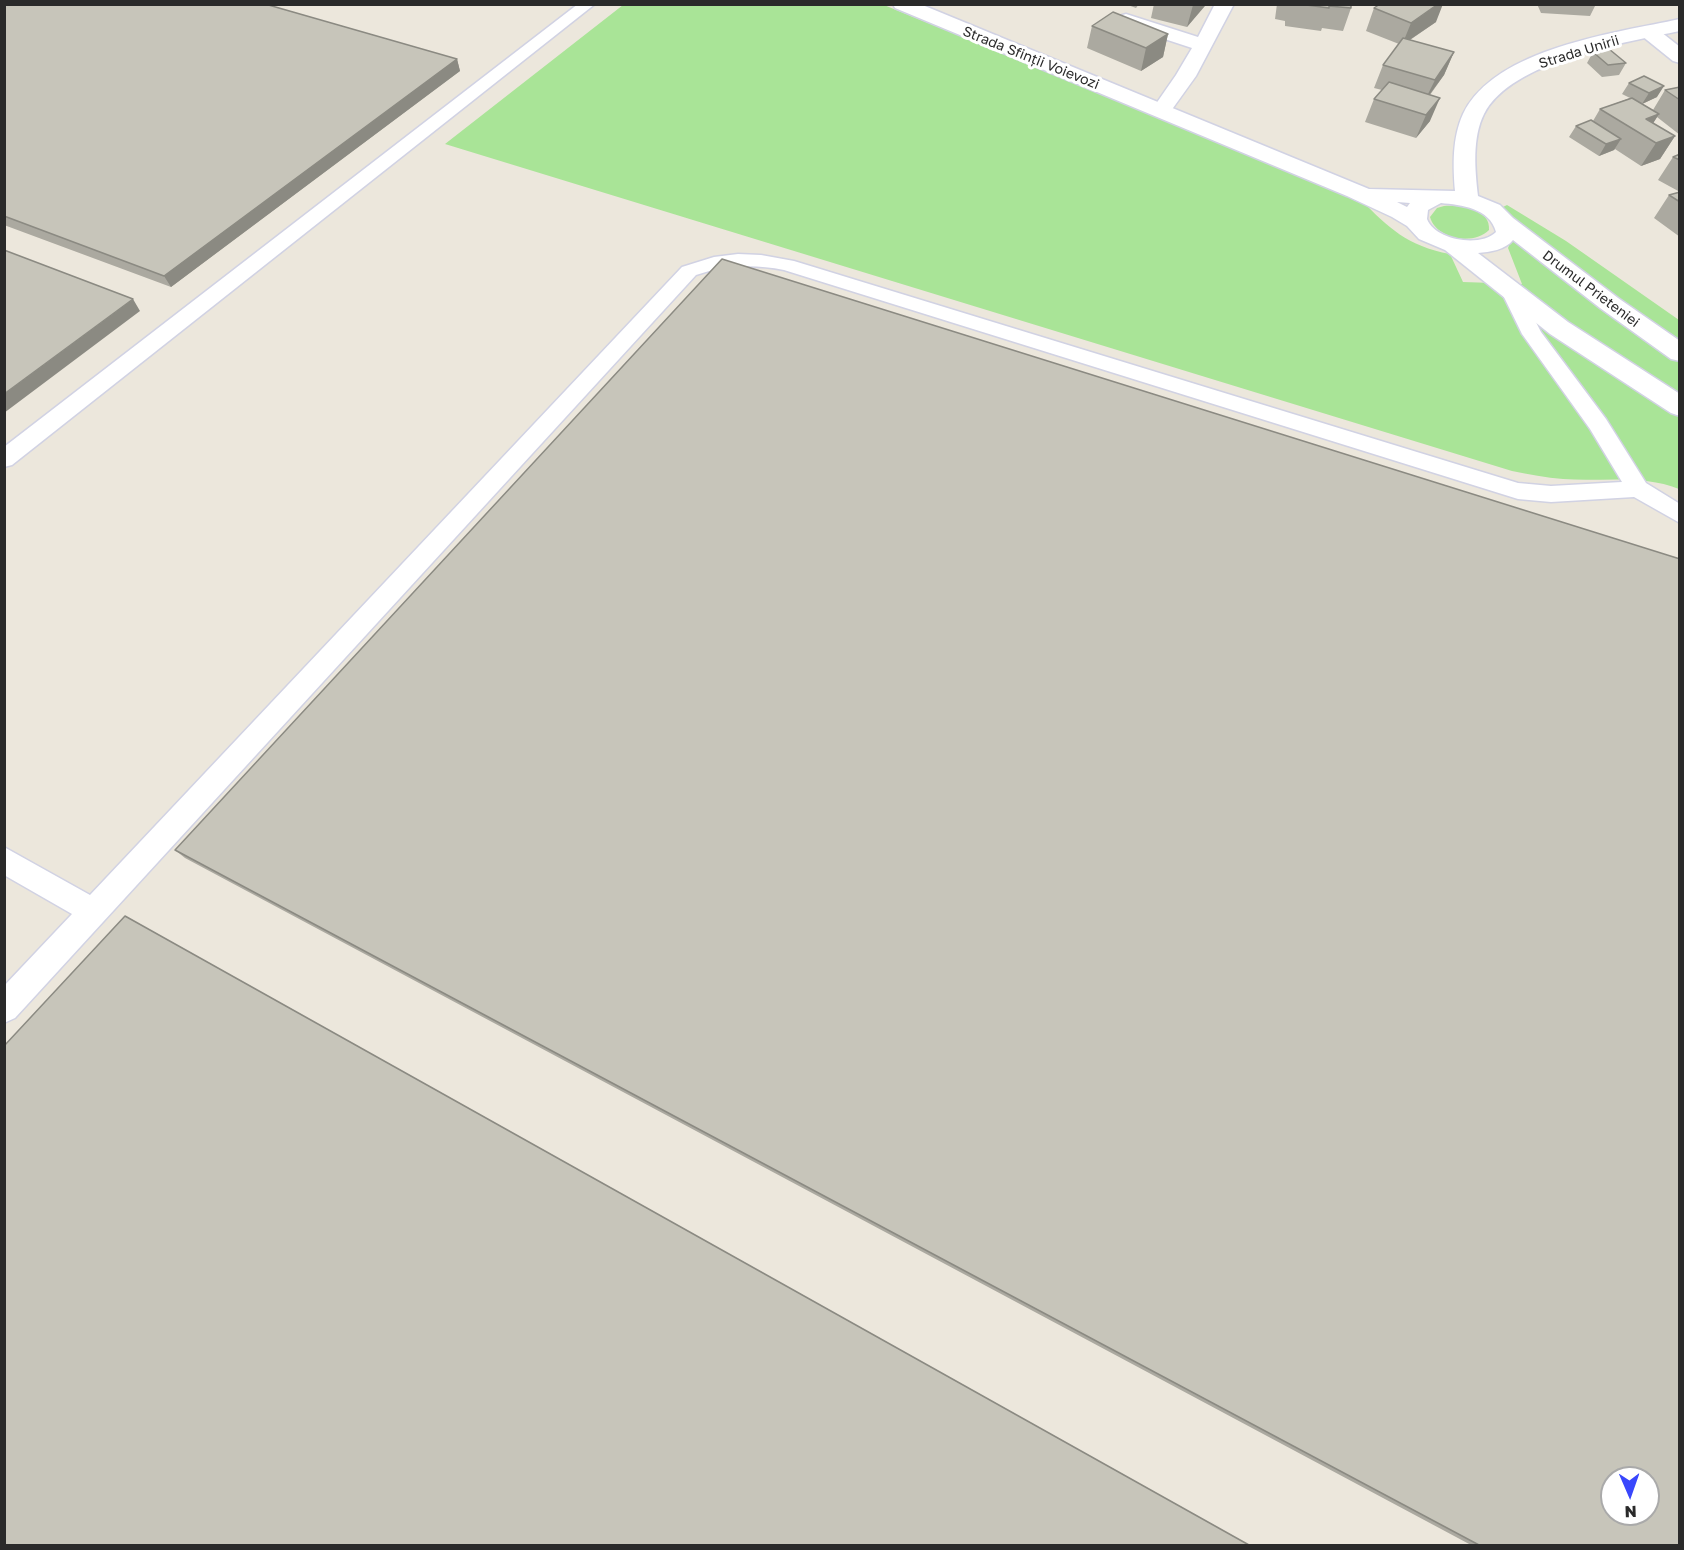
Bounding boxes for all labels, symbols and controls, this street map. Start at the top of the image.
street label: Strada Sfinții Voievozi [960,23,1102,93]
street label: Strada Unirii [1537,32,1621,72]
street label: Drumul Prieteniei [1539,247,1643,331]
north arrow [1600,1466,1660,1526]
text: N [1624,1502,1637,1522]

